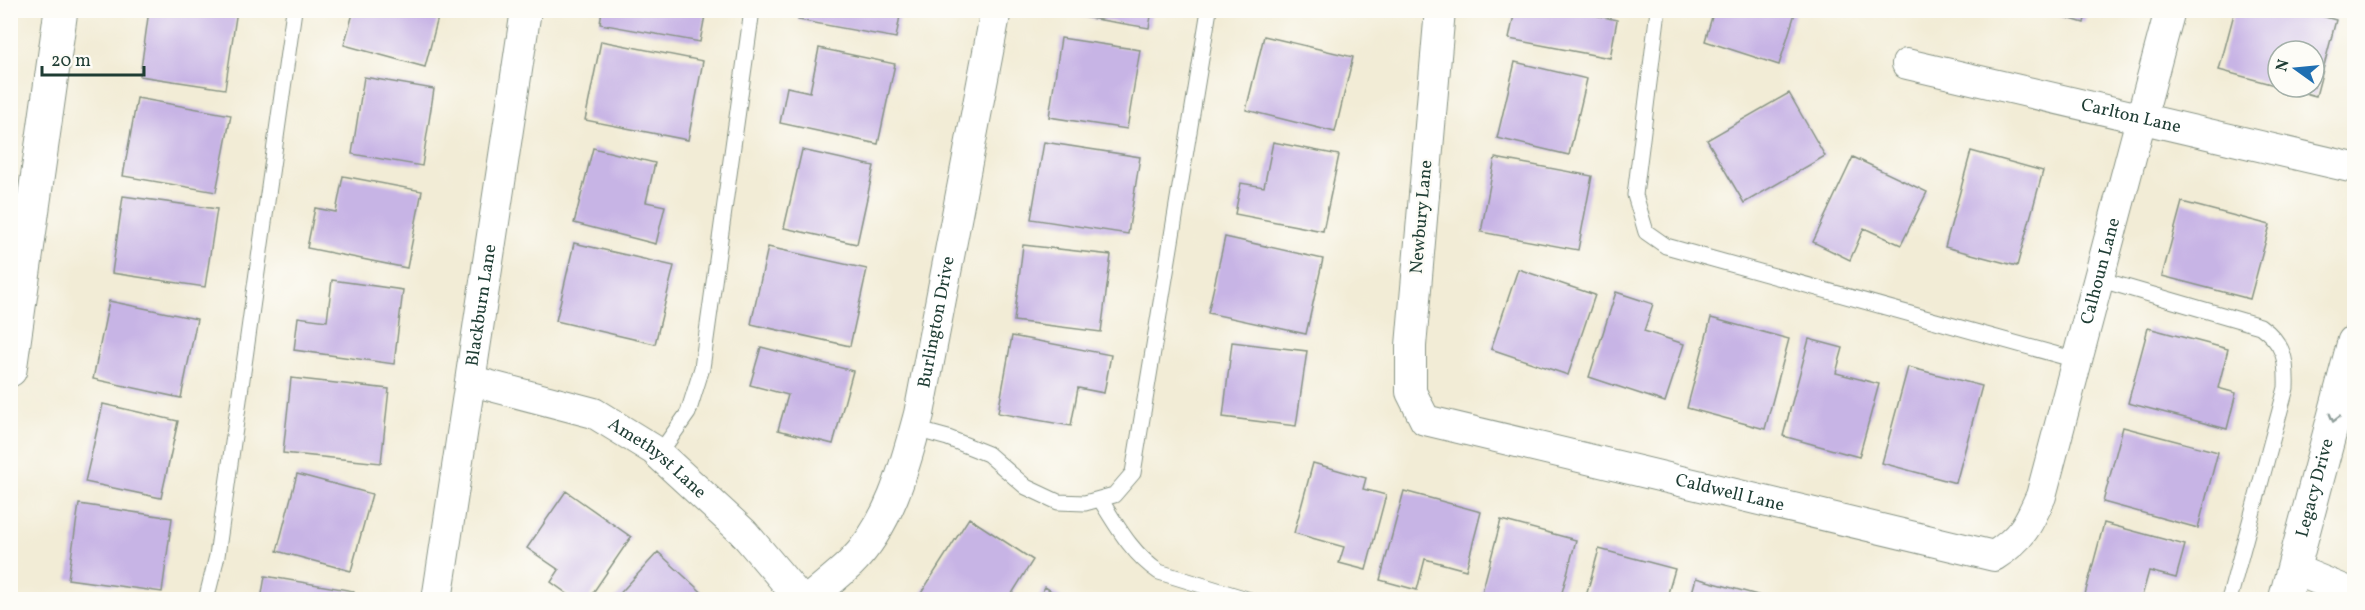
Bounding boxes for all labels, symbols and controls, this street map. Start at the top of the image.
scale bar [42,39,144,77]
north arrow [2266,39,2326,99]
text: 20 m [51,49,91,74]
text: N [2271,57,2296,74]
street label: Carlton Lane [2078,92,2184,140]
street label: Newbury Lane [1405,159,1439,275]
street label: Calhoun Lane [2075,215,2127,327]
street label: Blackburn Lane [460,243,503,368]
street label: Burlington Drive [912,254,961,390]
street label: Amethyst Lane [603,412,712,505]
one-way arrow [2329,412,2341,423]
street label: Legacy Drive [2290,436,2340,540]
street label: Caldwell Lane [1673,468,1787,518]

